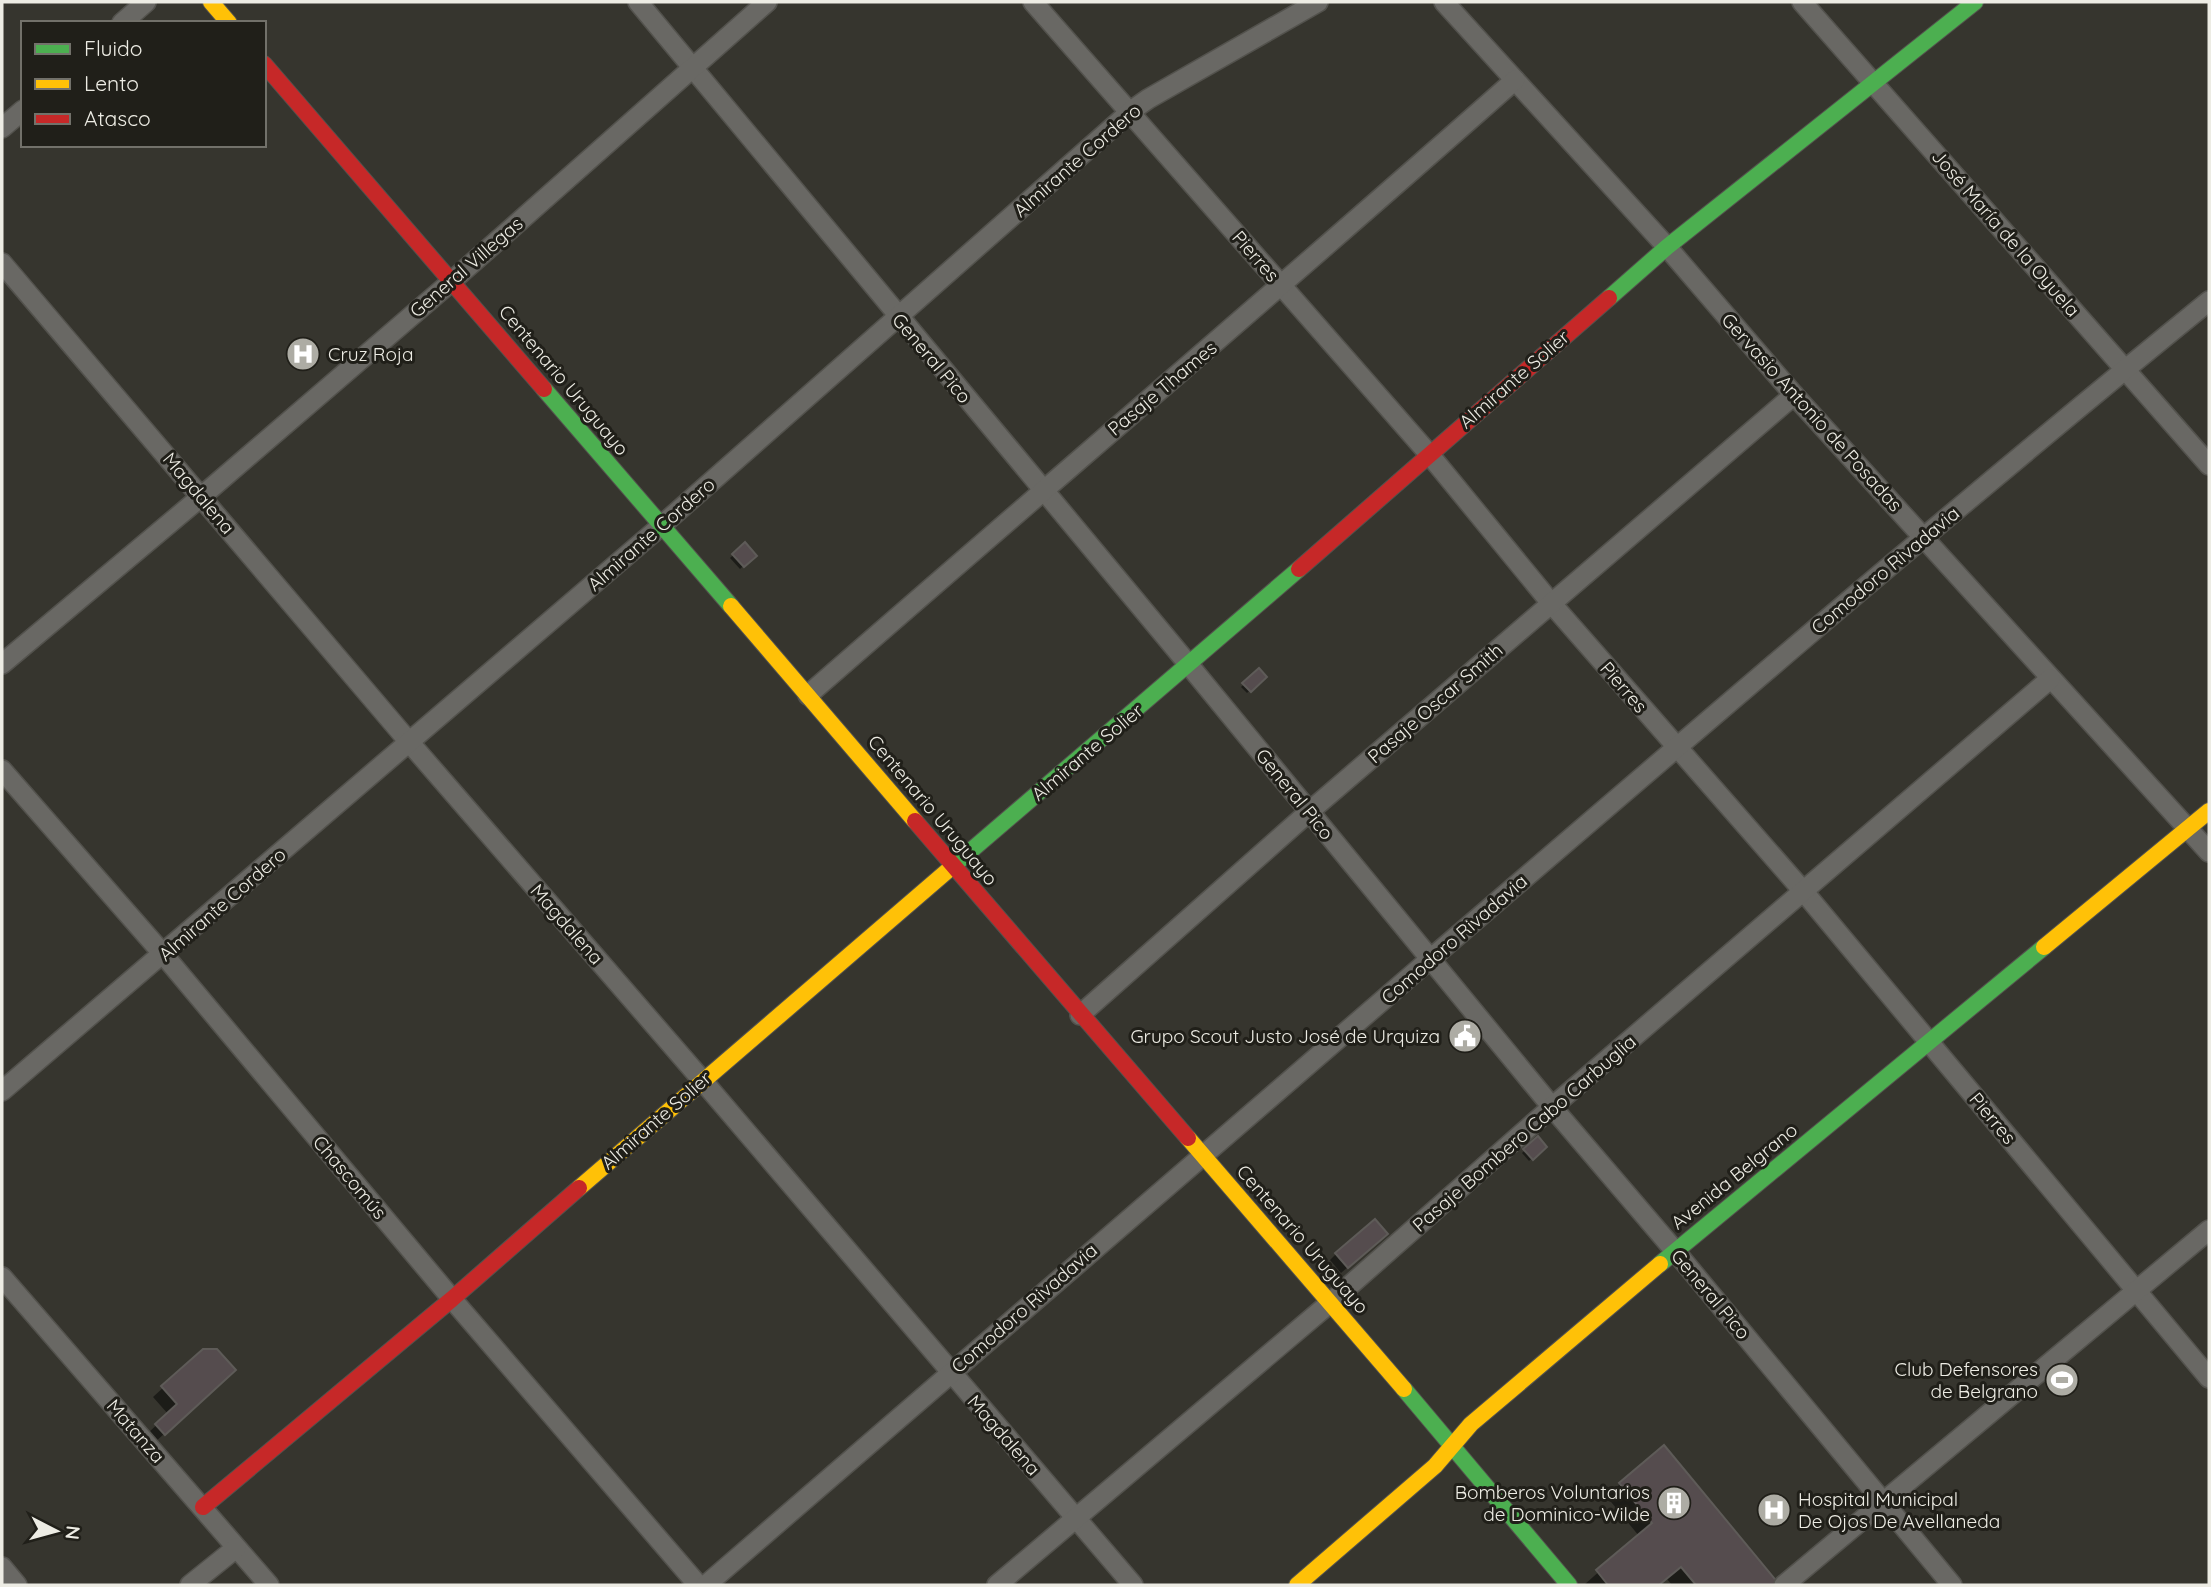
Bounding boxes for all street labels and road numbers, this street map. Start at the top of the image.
street label: Almirante Cordero [1008,98,1146,222]
street label: José María de la Oyuela [1927,144,2085,322]
street label: General Villegas [405,211,527,323]
street label: Pierres [1227,225,1285,287]
street label: Centenario Uruguayo [494,300,634,460]
street label: General Pico [887,308,977,408]
street label: Gervasio Antonio de Posadas [1717,308,1908,516]
street label: Almirante Solier [1454,324,1575,434]
street label: Pasaje Thames [1103,335,1222,441]
street label: Magdalena [158,447,240,539]
street label: Almirante Cordero [582,472,720,596]
street label: Comodoro Rivadavia [1806,501,1964,639]
street label: Pasaje Oscar Smith [1363,638,1507,768]
street label: Pierres [1595,656,1653,718]
street label: Almirante Solier [1026,698,1148,806]
street label: Centenario Uruguayo [863,730,1003,890]
street label: General Pico [1251,743,1339,845]
street label: Almirante Cordero [153,842,291,966]
street label: Comodoro Rivadavia [1376,869,1532,1009]
street label: Magdalena [525,879,609,969]
street label: Pasaje Bombero Cabo Carbuglia [1407,1029,1641,1237]
street label: Almirante Solier [596,1065,717,1175]
street label: Pierres [1965,1087,2022,1149]
street label: Avenida Belgrano [1666,1118,1802,1234]
street label: Chascomús [308,1130,392,1224]
street label: Centenario Uruguayo [1232,1160,1374,1318]
street label: Comodoro Rivadavia [946,1238,1102,1378]
street label: General Pico [1666,1244,1756,1344]
street label: Magdalena [962,1390,1046,1480]
street label: Matanza [102,1394,170,1468]

